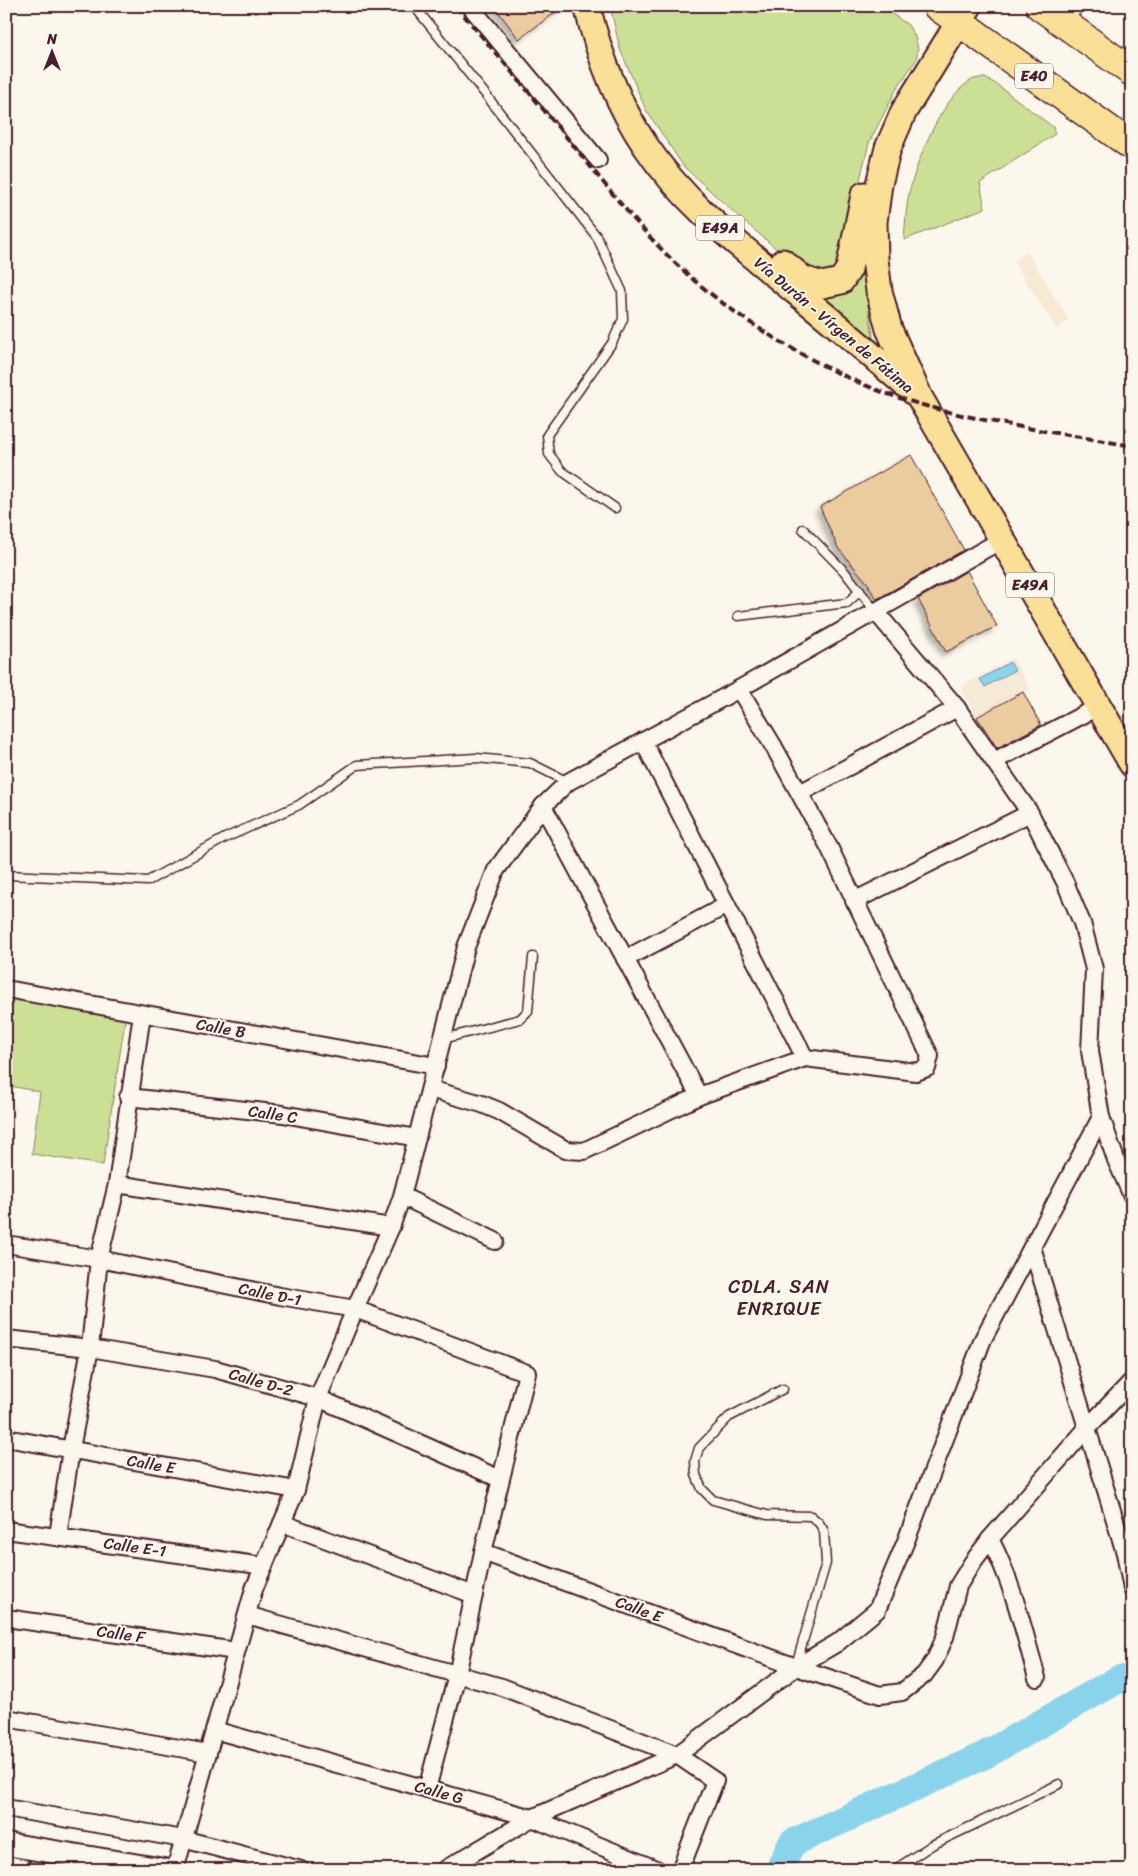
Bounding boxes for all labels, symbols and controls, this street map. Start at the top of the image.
text: N [46,27,57,52]
north arrow [28,28,78,78]
road number: E40 [1015,64,1053,88]
road number: E49A [696,216,744,240]
street label: Vía Durán - Vírgen de Fátima [747,249,921,401]
road number: E49A [1006,572,1054,598]
street label: Calle B [194,1009,248,1047]
street label: Calle C [246,1096,300,1132]
district label: CDLA. SAN ENRIQUE [728,1270,830,1325]
street label: Calle D-1 [236,1274,304,1314]
street label: Calle D-2 [225,1359,297,1405]
street label: Calle E [125,1446,178,1483]
street label: Calle E-1 [102,1528,168,1566]
street label: Calle E [611,1587,668,1631]
street label: Calle F [95,1616,148,1652]
street label: Calle G [411,1772,467,1812]

